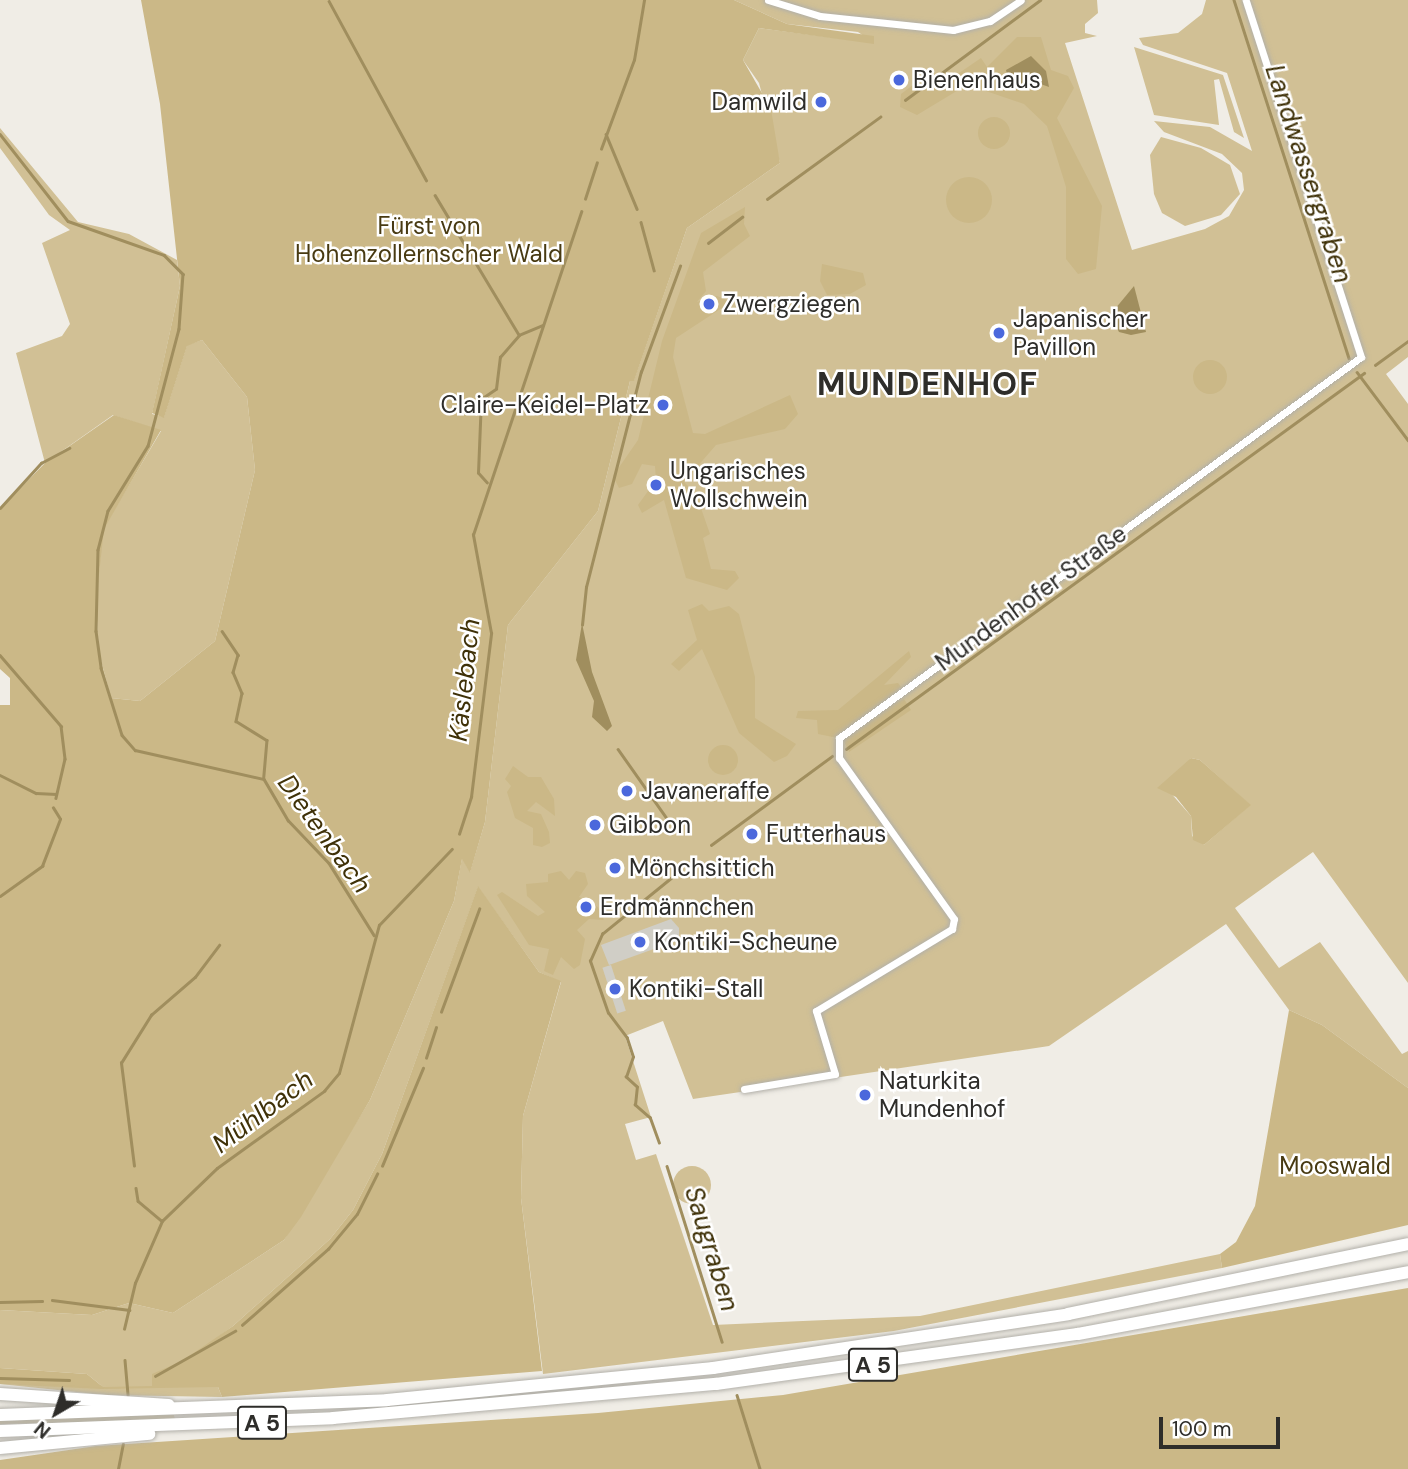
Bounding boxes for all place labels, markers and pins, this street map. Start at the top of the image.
place label: Bienenhaus [913,66,1041,94]
marker: Bienenhaus [891,72,907,88]
place label: Damwild [712,88,807,116]
marker: Damwild [813,94,829,110]
place label: Zwergziegen [723,290,860,318]
marker: Zwergziegen [701,296,717,312]
place label: Japanischer Pavillon [1013,305,1148,361]
marker: Japanischer Pavillon [991,325,1007,341]
place label: Claire-Keidel-Platz [441,391,649,419]
marker: Claire-Keidel-Platz [655,397,671,413]
place label: Ungarisches Wollschwein [670,457,808,513]
marker: Ungarisches Wollschwein [648,477,664,493]
place label: Javaneraffe [641,777,770,805]
marker: Javaneraffe [619,783,635,799]
place label: Gibbon [609,811,691,839]
marker: Gibbon [587,817,603,833]
place label: Futterhaus [766,820,886,848]
marker: Futterhaus [744,826,760,842]
place label: Mönchsittich [629,854,775,882]
marker: Mönchsittich [607,860,623,876]
place label: Erdmännchen [600,893,754,921]
marker: Erdmännchen [578,899,594,915]
place label: Kontiki-Scheune [654,928,837,956]
marker: Kontiki-Scheune [632,934,648,950]
place label: Kontiki-Stall [629,975,763,1003]
marker: Kontiki-Stall [607,981,623,997]
place label: Naturkita Mundenhof [879,1067,1005,1123]
marker: Naturkita Mundenhof [857,1087,873,1103]

